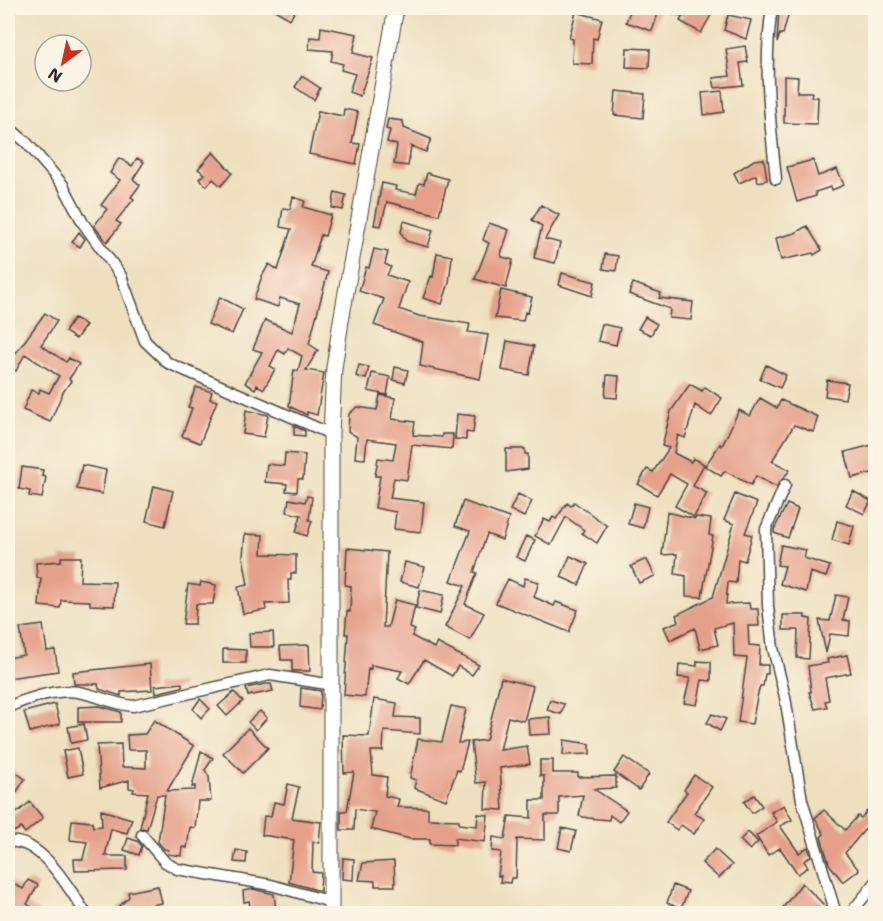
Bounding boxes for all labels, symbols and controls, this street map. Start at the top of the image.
north arrow [33,33,93,93]
text: N [44,63,66,87]

